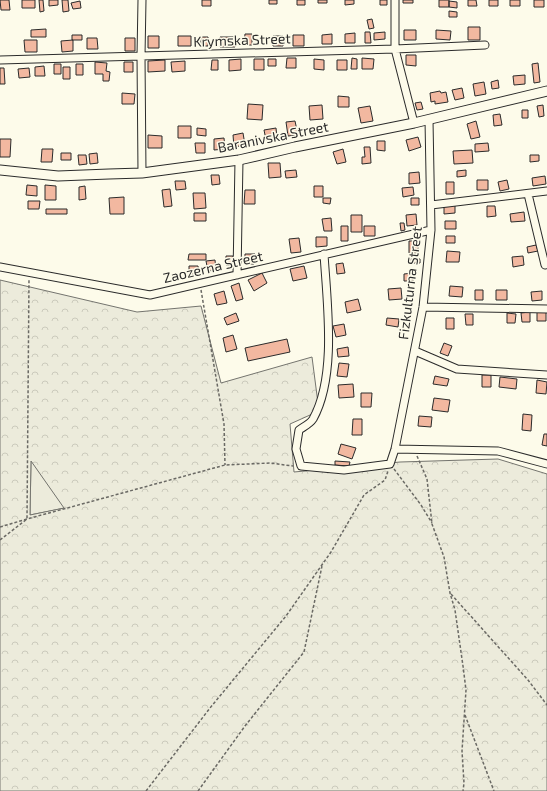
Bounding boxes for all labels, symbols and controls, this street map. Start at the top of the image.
street label: Krymska Street [193,29,291,50]
street label: Baranivska Street [216,117,330,156]
street label: Fizkulturna Street [394,225,425,341]
street label: Zaozerna Street [161,247,264,286]

